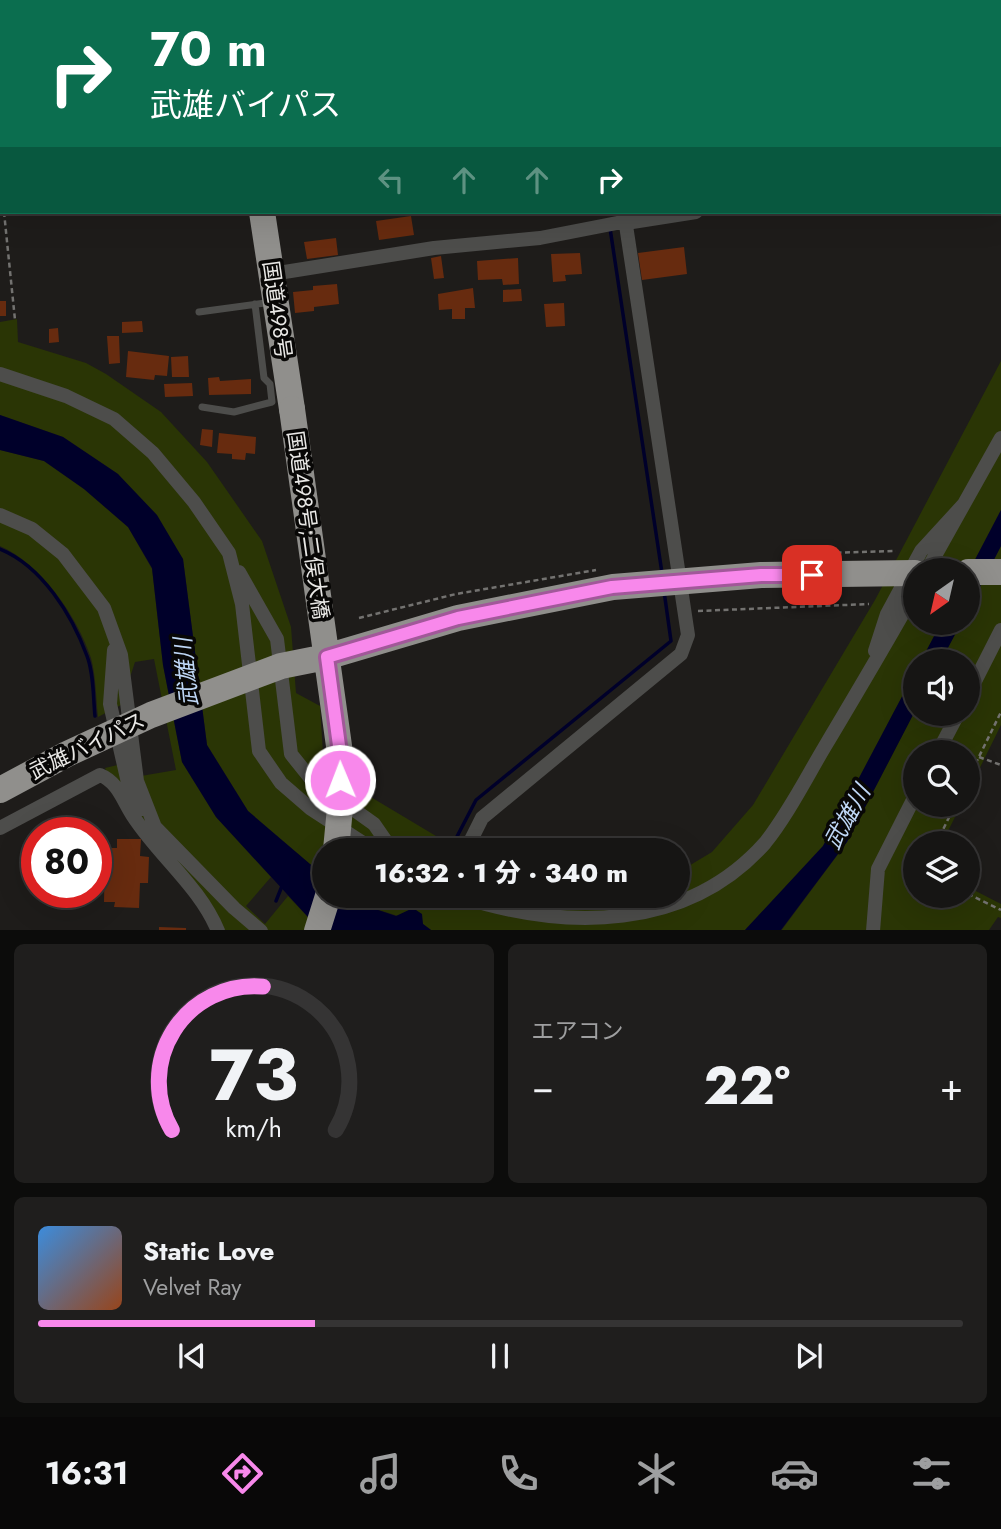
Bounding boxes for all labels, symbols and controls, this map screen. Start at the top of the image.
text: 70 m [150,14,267,84]
icon: right [35,28,126,119]
text: 武雄バイパス [150,82,341,128]
icon: left [372,161,410,199]
icon: ahead [445,161,483,199]
icon: ahead [518,161,556,199]
icon: right [591,161,629,199]
street label: 国道498号 [255,259,299,361]
street label: 国道498号;二俣大橋 [280,429,336,621]
pin [782,545,842,605]
icon: arrive [793,556,831,594]
north arrow [903,558,980,635]
map controls [903,558,980,908]
water label: 武雄川 [165,633,207,708]
button: sound [903,649,980,726]
street label: 武雄バイパス [24,705,150,787]
button: search [903,740,980,817]
position arrow [303,743,377,817]
water label: 武雄川 [815,776,880,855]
speed limit sign: 80 [21,817,112,908]
button: layers [903,831,980,908]
text: 16:32 · 1 分 · 340 m [374,854,628,892]
text: エアコン [532,1014,624,1048]
text: 73 [209,1022,298,1127]
text: 22° [703,1048,790,1124]
text: − [532,1059,554,1114]
text: + [940,1059,963,1114]
text: km/h [225,1109,282,1145]
text: Static Love [143,1232,275,1270]
text: Velvet Ray [143,1270,241,1304]
icon: previous [173,1337,211,1375]
icon: pause [481,1337,519,1375]
icon: next [790,1337,828,1375]
icon: directions [218,1449,267,1498]
icon: music [356,1449,405,1498]
icon: phone [494,1449,543,1498]
icon: climate [632,1449,681,1498]
icon: car [770,1449,819,1498]
icon: filters [907,1449,956,1498]
text: 16:31 [44,1450,129,1496]

